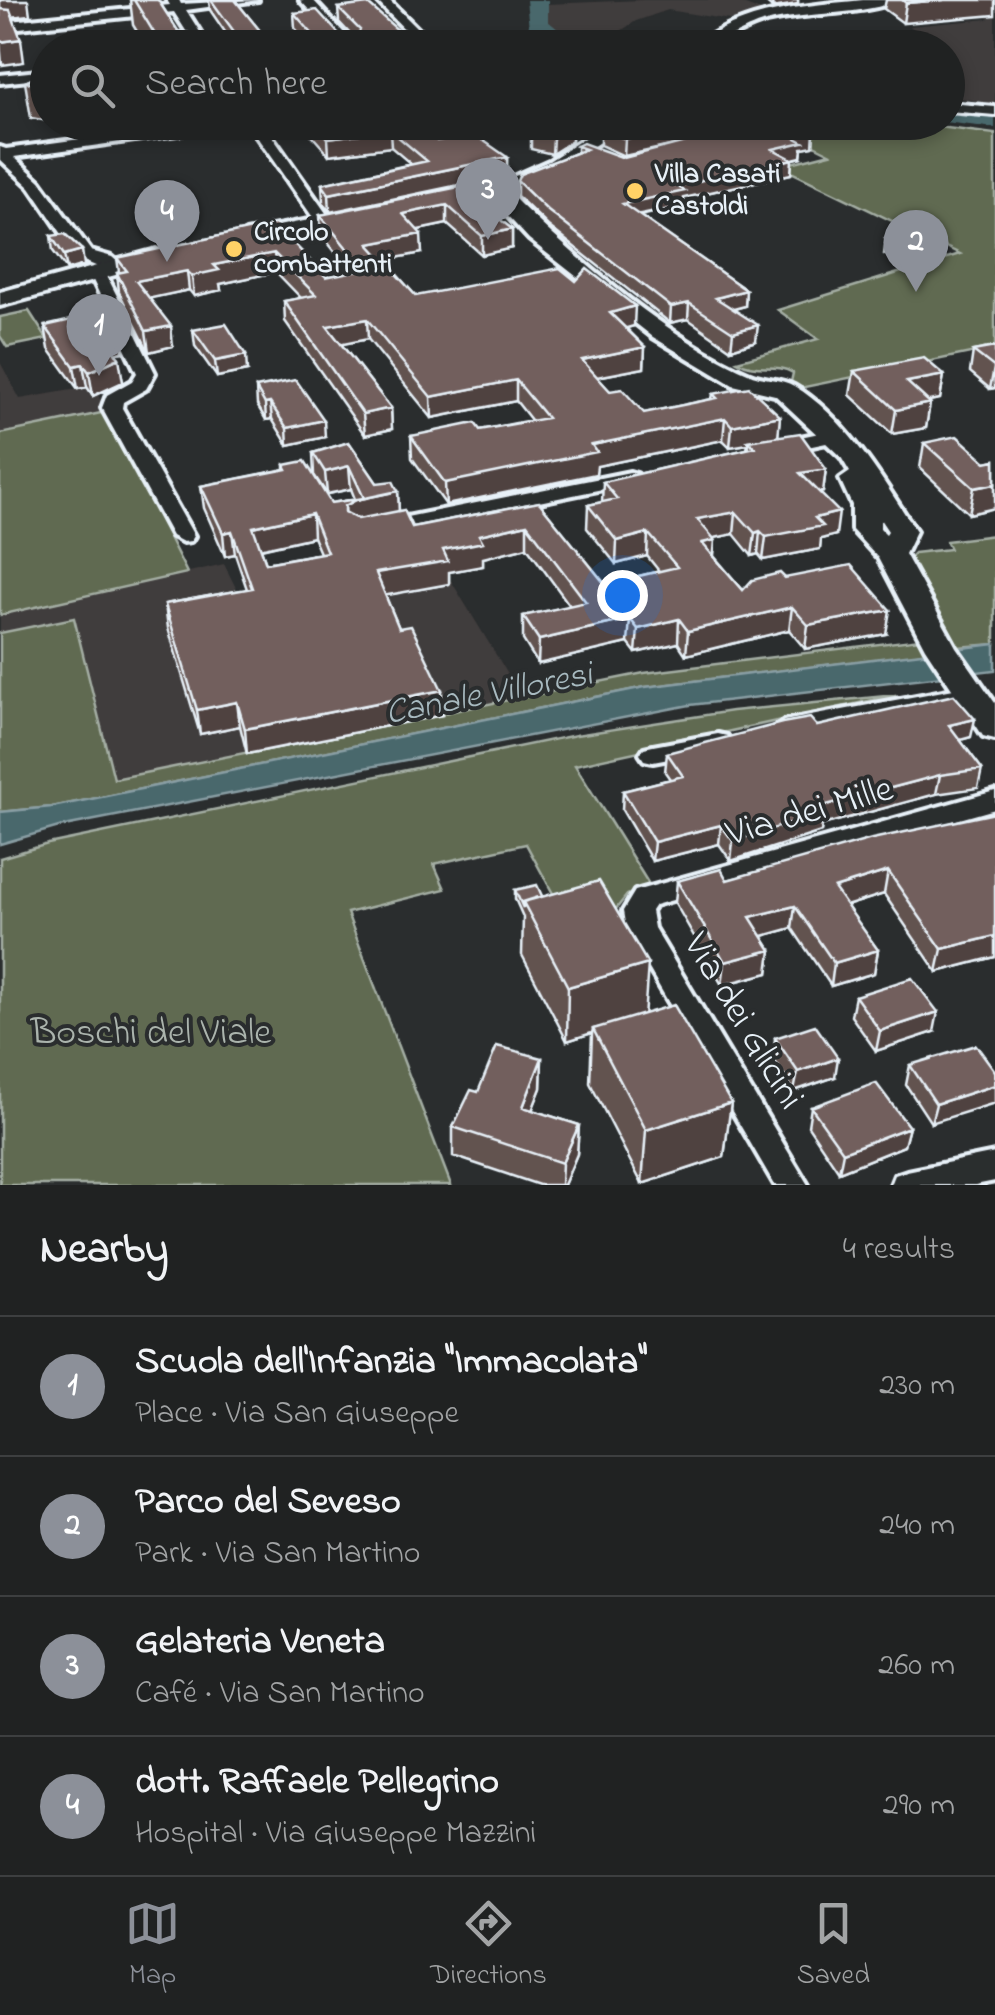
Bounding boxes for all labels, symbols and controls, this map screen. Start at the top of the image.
search box [30,30,965,140]
text: Search here [145,57,327,113]
icon: search [65,58,120,113]
place label: Villa Casati Castoldi [654,155,780,228]
pin: 3 [456,158,520,240]
pin: 4 [134,180,200,262]
marker: Villa Casati Castoldi [624,180,646,202]
pin: 2 [884,210,948,292]
place label: Circolo combattenti [254,213,392,286]
marker: Circolo combattenti [223,238,245,260]
pin: 1 [66,294,132,376]
your location [597,570,648,621]
water label: Canale Villoresi [381,649,600,740]
street label: Via dei Mille [719,762,901,864]
street label: Via dei Glicini [667,922,817,1121]
park label: Boschi del Viale [30,1006,272,1062]
text: Nearby [40,1220,168,1281]
text: 4 results [843,1227,955,1274]
text: Scuola dell'Infanzia "Immacolata" [135,1335,647,1391]
text: 1 [67,1363,78,1410]
text: 230 m [879,1363,955,1410]
text: Place · Via San Giuseppe [135,1391,459,1438]
text: Parco del Seveso [135,1475,401,1531]
text: 2 [65,1503,80,1550]
text: 240 m [879,1503,955,1550]
text: Park · Via San Martino [135,1531,420,1578]
text: Gelateria Veneta [135,1615,385,1671]
text: 3 [66,1643,79,1690]
text: 260 m [878,1643,955,1690]
text: Café · Via San Martino [135,1671,425,1718]
text: dott. Raffaele Pellegrino [135,1755,499,1811]
text: 4 [66,1783,79,1830]
text: 290 m [883,1783,955,1830]
text: Hospital · Via Giuseppe Mazzini [135,1811,536,1858]
tab: Map [125,1896,180,1997]
tab: Directions [430,1896,547,1997]
tab: Saved [797,1896,870,1997]

